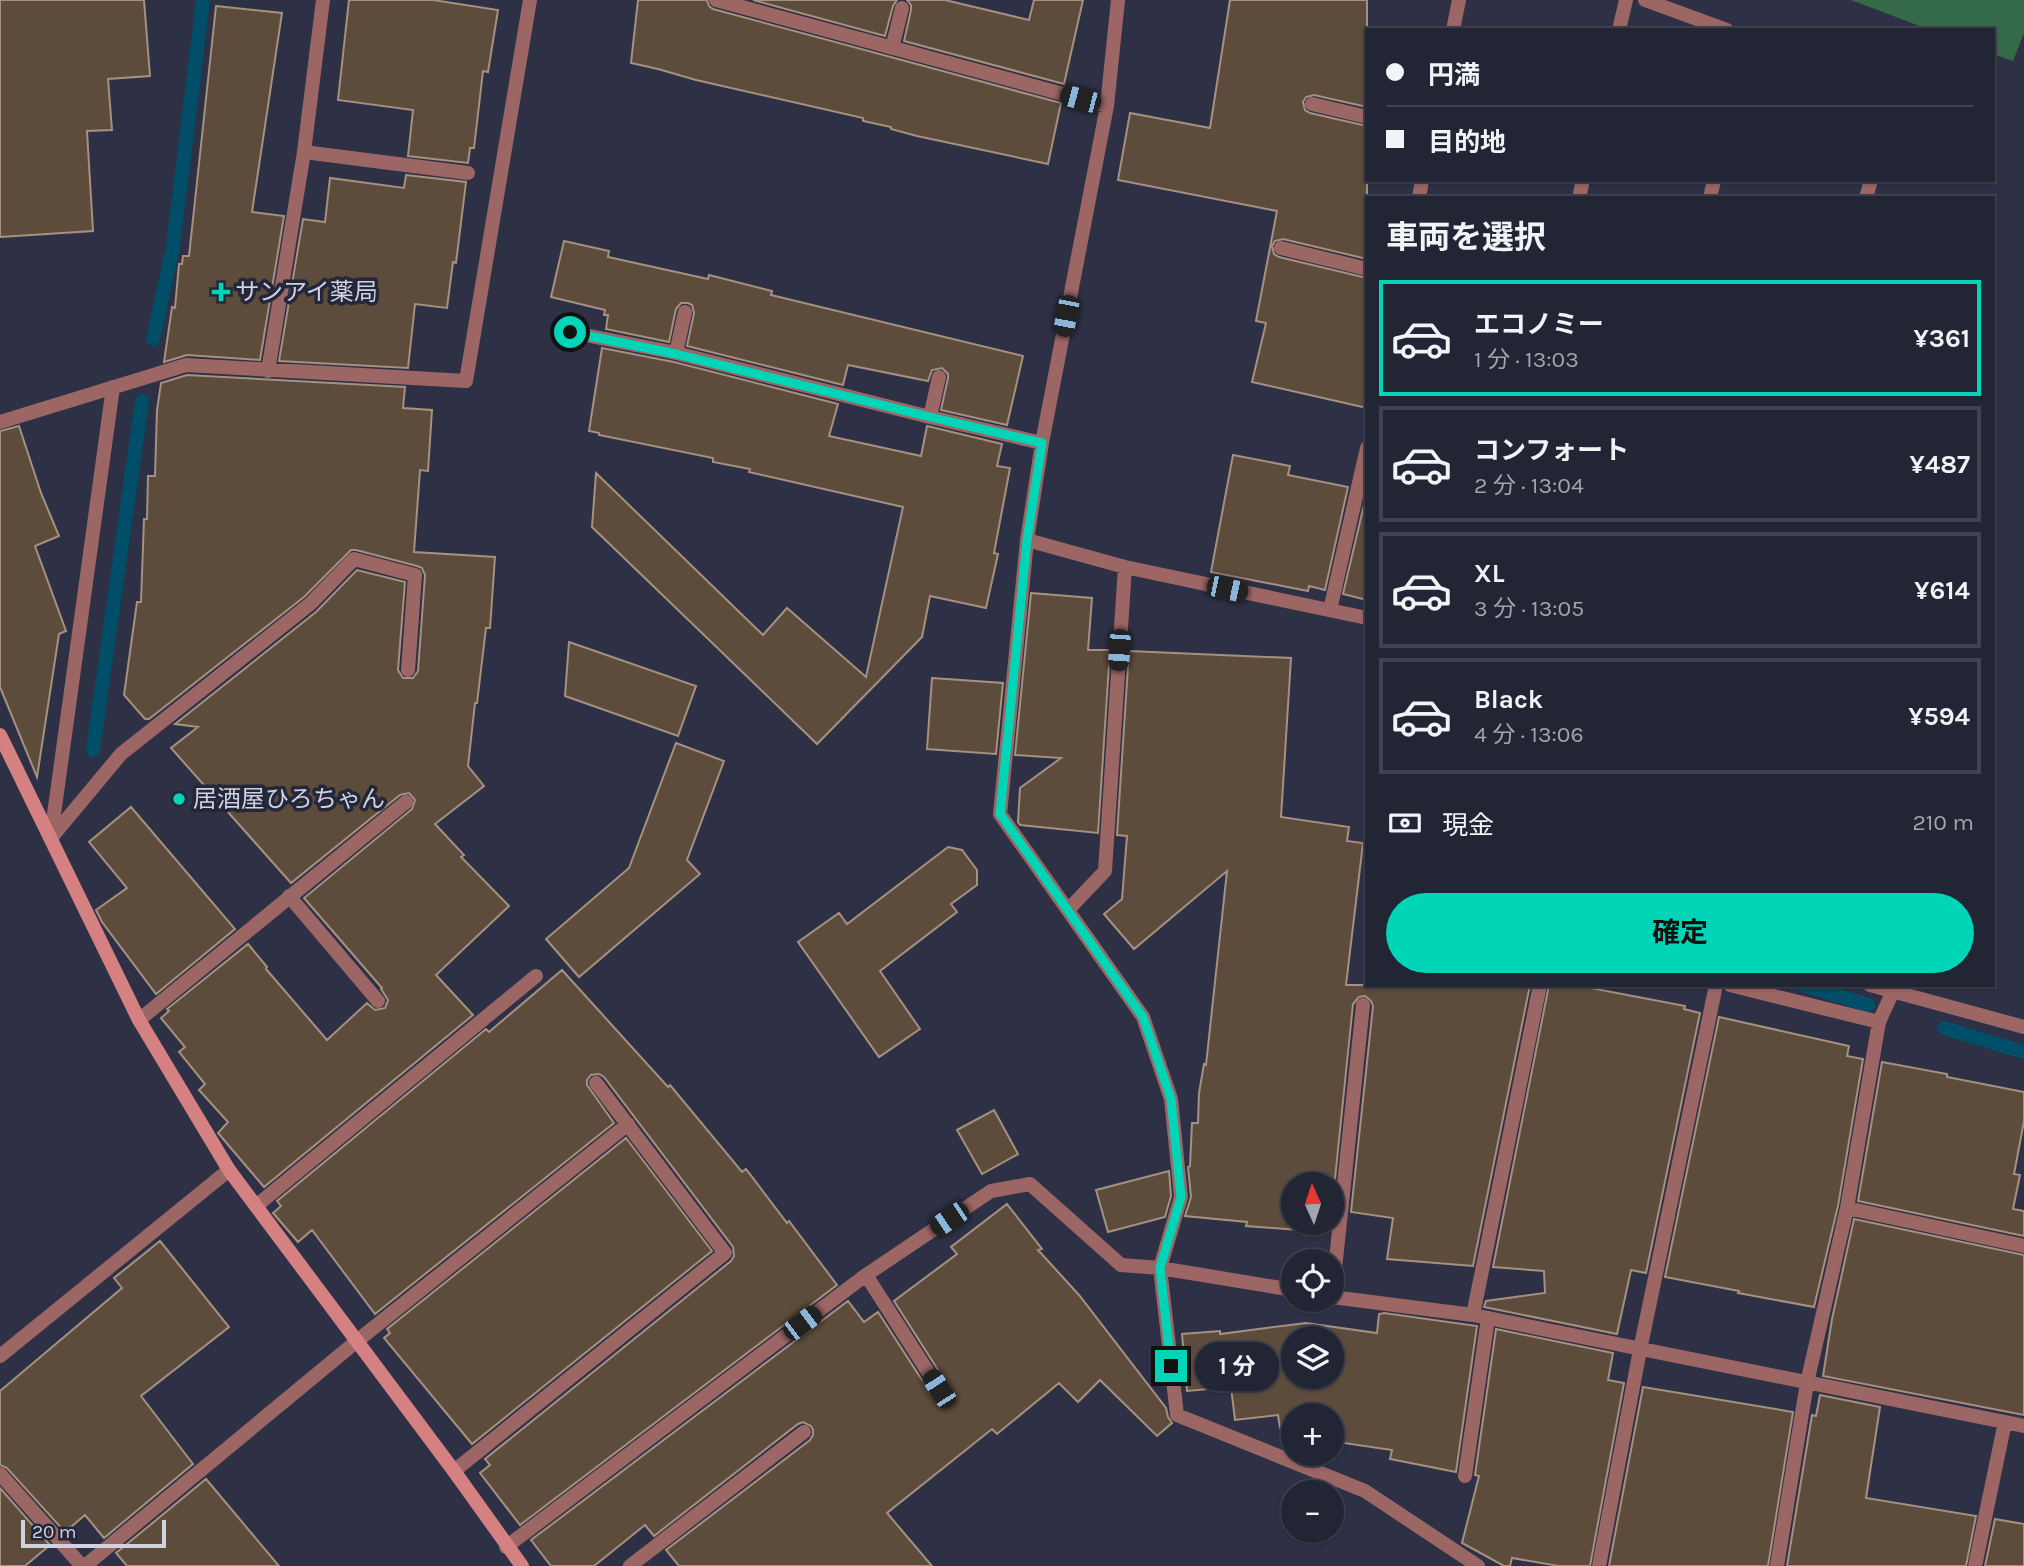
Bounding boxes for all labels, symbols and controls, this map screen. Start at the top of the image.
text: 円満 [1428,60,1480,91]
car [1057,83,1104,115]
text: 目的地 [1428,127,1506,158]
text: 車両を選択 [1386,219,1546,256]
place label: サンアイ薬局 [235,278,378,306]
marker: サンアイ薬局 [213,284,229,300]
car [1052,293,1081,339]
icon: car [1390,307,1453,370]
text: エコノミー [1474,309,1604,340]
route start [554,316,586,348]
text: ¥361 [1914,323,1970,354]
text: 1 分 · 13:03 [1474,346,1579,373]
icon: car [1390,433,1453,496]
text: コンフォート [1474,435,1629,466]
text: ¥487 [1910,449,1970,480]
text: 2 分 · 13:04 [1474,472,1584,499]
text: XL [1474,558,1505,589]
icon: car [1390,559,1453,622]
car [1205,574,1250,604]
text: ¥614 [1914,575,1970,606]
text: 3 分 · 13:05 [1474,595,1584,622]
car [1108,628,1131,672]
text: Black [1474,684,1543,715]
icon: car [1390,685,1453,748]
text: ¥594 [1908,701,1970,732]
text: 4 分 · 13:06 [1474,721,1584,748]
place label: 居酒屋ひろちゃん [193,785,385,813]
marker: 居酒屋ひろちゃん [171,791,187,807]
icon: cash [1386,804,1424,842]
text: 210 m [1912,809,1974,836]
text: 現金 [1442,810,1494,841]
button: 確定 [1386,893,1974,973]
north arrow [1281,1172,1344,1236]
map controls [1281,1172,1344,1543]
car [926,1199,973,1239]
button: locate [1281,1249,1344,1312]
car [779,1302,826,1344]
button: layers [1281,1326,1344,1389]
callout: 1 分 [1196,1342,1280,1390]
route end [1155,1350,1187,1382]
text: 1 分 [1218,1353,1256,1380]
car [919,1366,960,1412]
button: + [1281,1403,1344,1466]
button: − [1281,1480,1344,1543]
scale bar [21,1517,166,1549]
text: 20 m [32,1521,77,1543]

